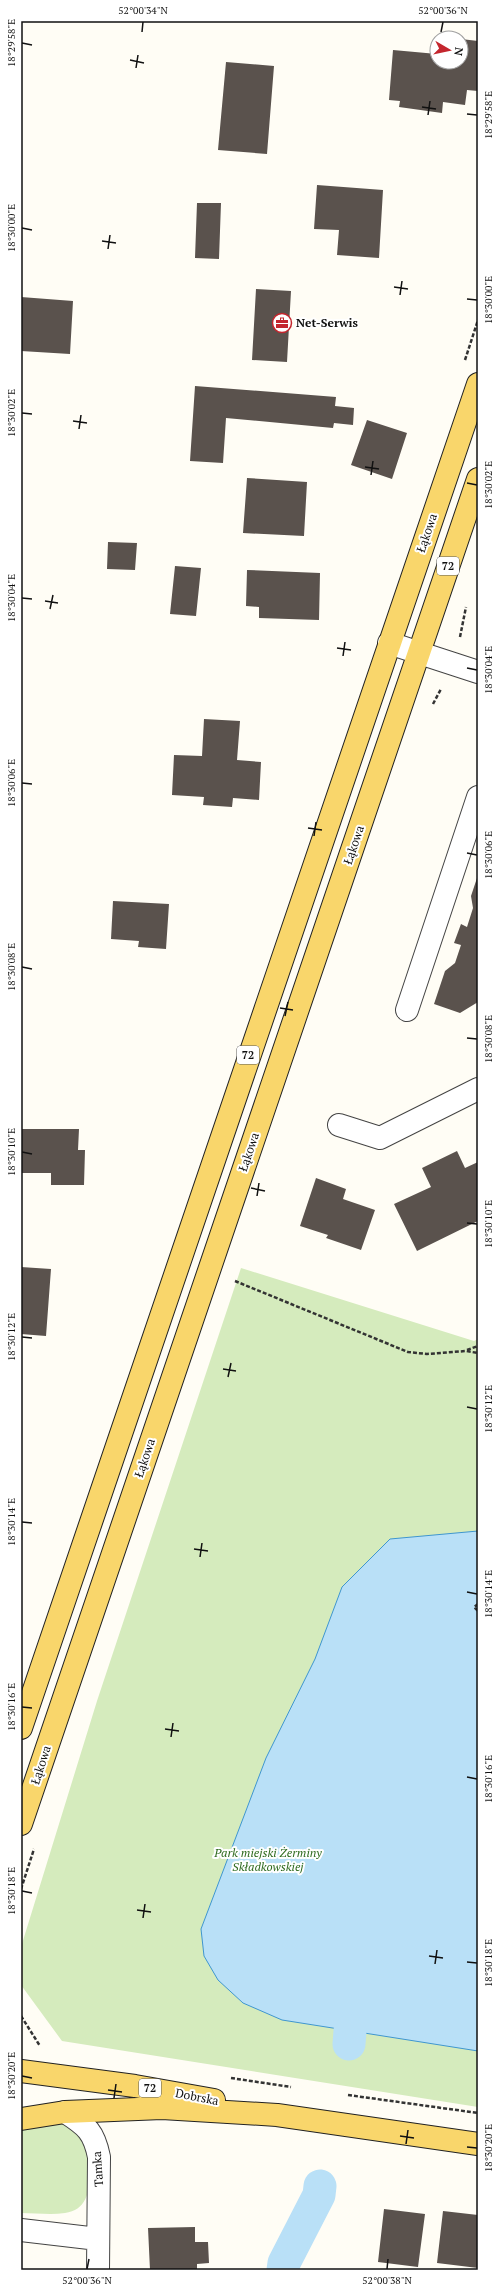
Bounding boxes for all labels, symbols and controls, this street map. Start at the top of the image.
text: 52°00'34"N [118,4,168,17]
text: 52°00'36"N [418,4,468,17]
text: 18°29'58"E [5,19,18,67]
north arrow [429,30,469,70]
text: N [451,46,466,57]
text: 18°29'58"E [482,91,495,139]
text: 18°30'00"E [5,204,18,252]
text: 18°30'00"E [482,276,495,324]
office icon: Net-Serwis [271,312,293,334]
place label: Net-Serwis [296,315,359,330]
text: 18°30'02"E [5,389,18,437]
text: 18°30'02"E [482,461,495,509]
street label: Łąkowa [413,511,440,554]
road number: 72 [437,557,459,575]
text: 18°30'04"E [5,574,18,622]
text: 18°30'04"E [482,646,495,694]
text: 18°30'06"E [5,759,18,807]
street label: Łąkowa [340,823,367,866]
text: 18°30'06"E [482,831,495,879]
text: 18°30'08"E [5,943,18,991]
text: 18°30'08"E [482,1015,495,1063]
road number: 72 [237,1046,259,1064]
text: 18°30'10"E [5,1128,18,1176]
street label: Łąkowa [235,1130,262,1173]
text: 18°30'10"E [482,1200,495,1248]
text: 18°30'12"E [5,1313,18,1361]
text: 18°30'12"E [482,1385,495,1433]
street label: Łąkowa [131,1436,158,1479]
text: 18°30'14"E [5,1498,18,1546]
text: 18°30'14"E [482,1570,495,1618]
text: 18°30'16"E [5,1683,18,1731]
street label: Łąkowa [27,1744,54,1786]
text: 18°30'16"E [482,1755,495,1803]
park label: Park miejski Żerminy Składkowskiej [213,1845,322,1874]
text: 18°30'18"E [5,1867,18,1915]
text: 18°30'18"E [482,1939,495,1987]
text: 18°30'20"E [5,2052,18,2100]
road number: 72 [139,2079,161,2097]
street label: Dobrska [174,2085,220,2108]
text: 18°30'20"E [482,2124,495,2172]
street label: Tamka [89,2151,106,2187]
text: 52°00'36"N [62,2274,112,2287]
text: 52°00'38"N [362,2274,412,2287]

